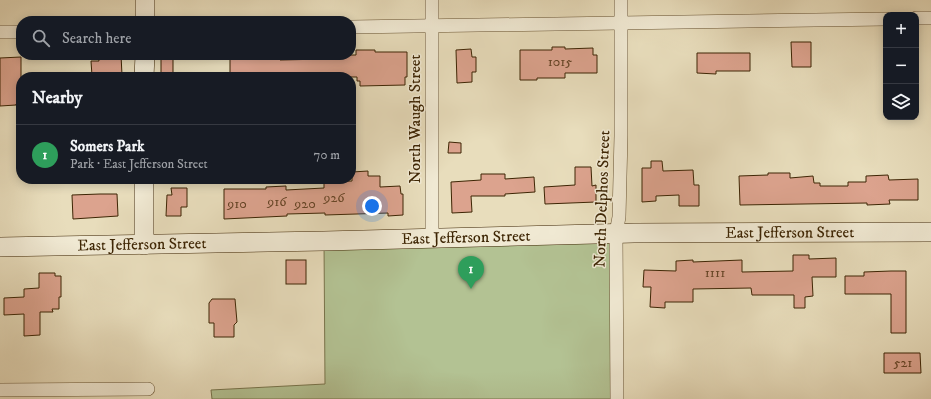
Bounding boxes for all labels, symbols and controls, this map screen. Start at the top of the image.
map controls [883,12,919,120]
button: + [883,12,919,48]
search box [16,16,356,60]
icon: search [30,27,52,49]
text: Search here [62,29,131,48]
button: − [883,48,919,84]
house number: 1015 [548,53,572,71]
street label: North Waugh Street [405,54,425,184]
button: layers [883,84,919,120]
text: Nearby [32,87,82,109]
street label: North Delphos Street [590,130,614,268]
text: Somers Park [70,137,144,156]
text: 1 [43,147,47,163]
text: 70 m [314,147,340,163]
text: Park · East Jefferson Street [70,156,208,172]
house number: 926 [322,189,345,207]
house number: 916 [266,193,287,211]
house number: 910 [226,195,247,213]
house number: 920 [293,195,316,213]
your location [362,196,382,216]
street label: East Jefferson Street [725,222,854,243]
street label: East Jefferson Street [401,226,531,249]
street label: East Jefferson Street [77,233,207,256]
pin: 1 [458,256,484,289]
house number: 1111 [705,264,725,282]
house number: 521 [894,354,912,372]

